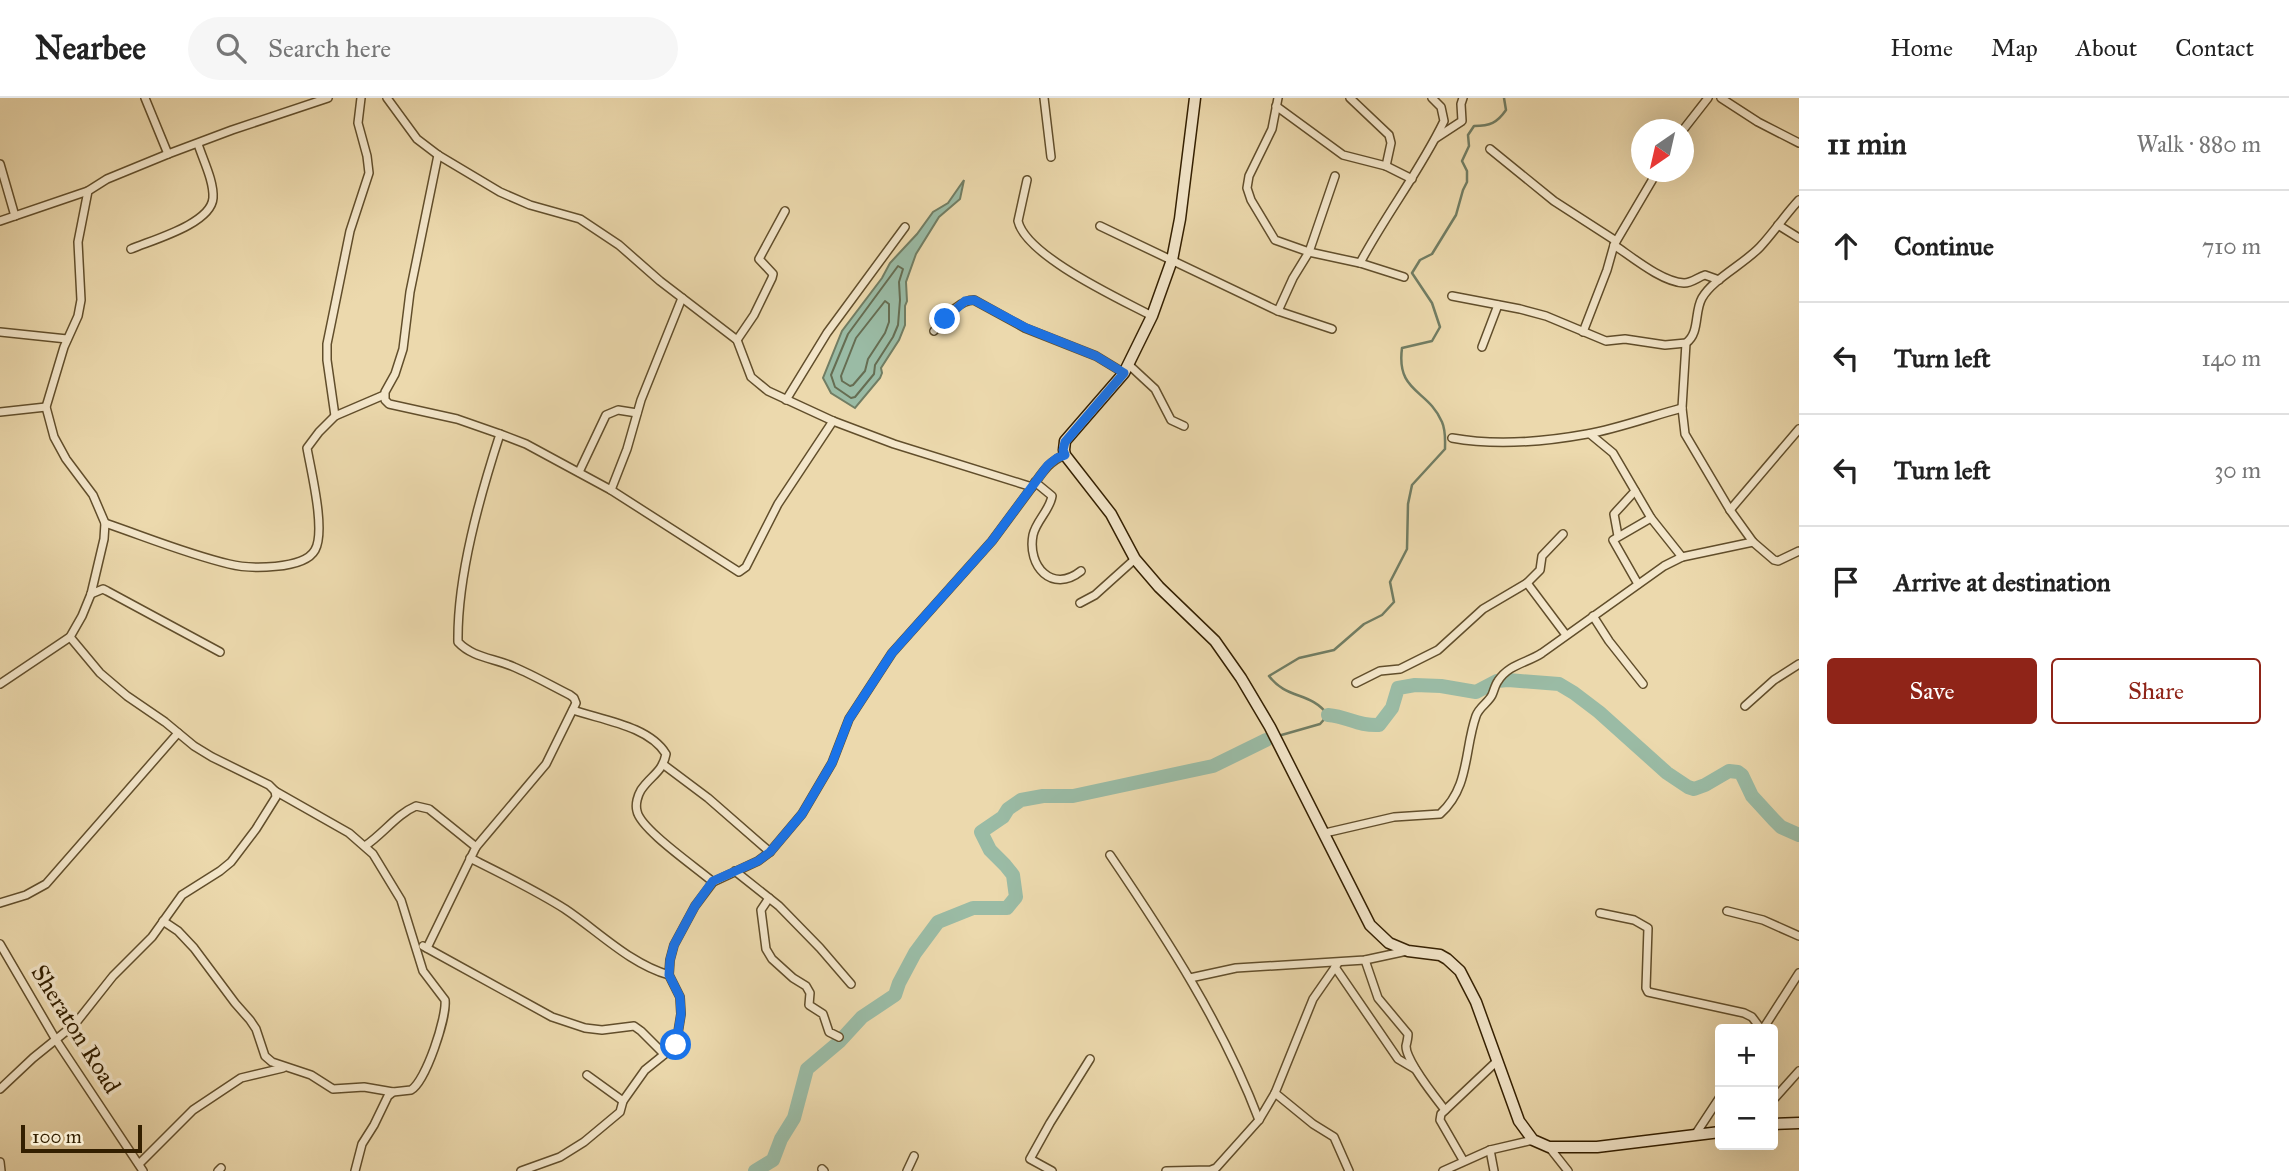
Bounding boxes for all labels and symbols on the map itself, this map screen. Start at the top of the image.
north arrow [1631,119,1694,182]
route end [929,303,960,334]
street label: Sheraton Road [25,959,127,1099]
route start [660,1029,691,1060]
scale bar [21,1122,142,1154]

